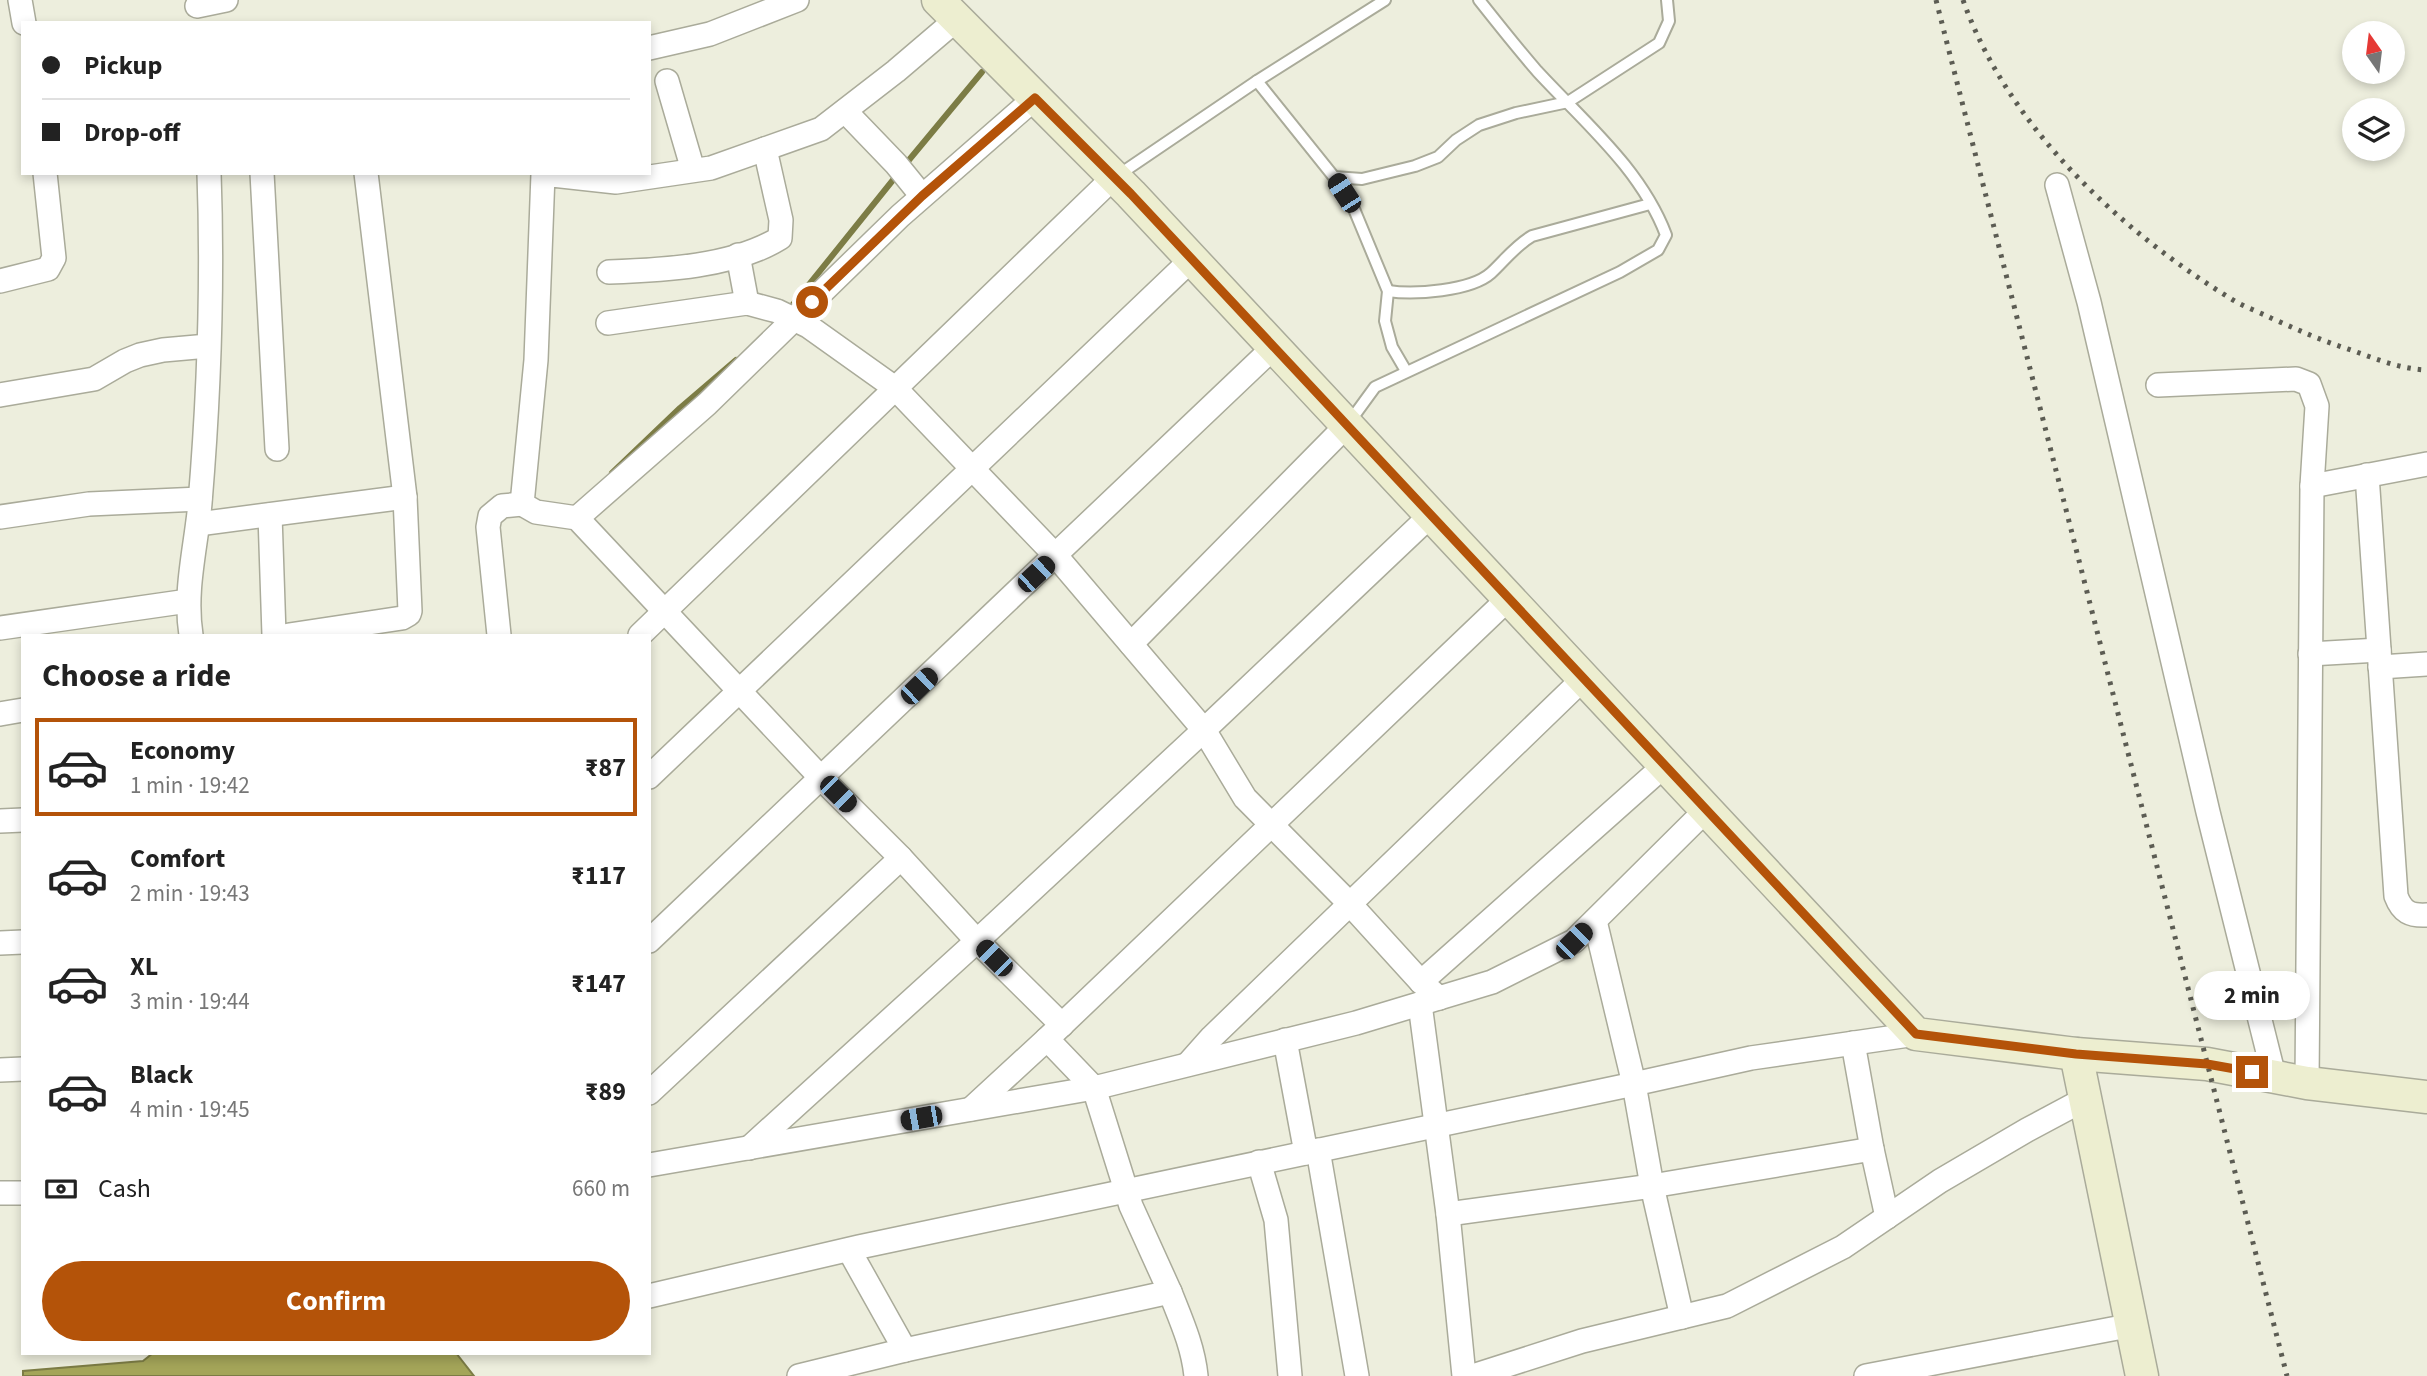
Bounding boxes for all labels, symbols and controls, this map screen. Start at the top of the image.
north arrow [2342,21,2404,84]
map controls [2342,21,2405,161]
text: Pickup [84,47,162,84]
button: layers [2342,98,2405,161]
text: Drop-off [84,114,180,151]
car [1324,170,1365,216]
route start [796,286,828,318]
car [1014,552,1059,596]
text: Choose a ride [42,653,231,699]
car [897,664,942,708]
text: Economy [130,732,235,769]
icon: car [46,736,109,799]
text: ₹87 [585,749,626,786]
text: 1 min · 19:42 [130,769,250,802]
car [816,772,861,816]
text: Comfort [130,840,225,877]
icon: car [46,844,109,907]
text: ₹117 [571,857,626,894]
text: 2 min · 19:43 [130,877,250,910]
car [1552,919,1597,963]
car [972,936,1017,980]
text: XL [130,948,158,985]
icon: car [46,952,109,1015]
text: ₹147 [571,965,626,1002]
callout: 2 min [2194,970,2310,1020]
text: 2 min [2224,979,2280,1012]
text: 3 min · 19:44 [130,985,250,1018]
text: Black [130,1056,193,1093]
route end [2236,1056,2268,1088]
icon: car [46,1060,109,1123]
text: ₹89 [585,1073,626,1110]
text: 4 min · 19:45 [130,1093,250,1126]
car [899,1104,944,1132]
icon: cash [42,1170,80,1208]
text: Cash [98,1170,151,1207]
text: 660 m [572,1172,630,1205]
button: Confirm [42,1261,630,1341]

